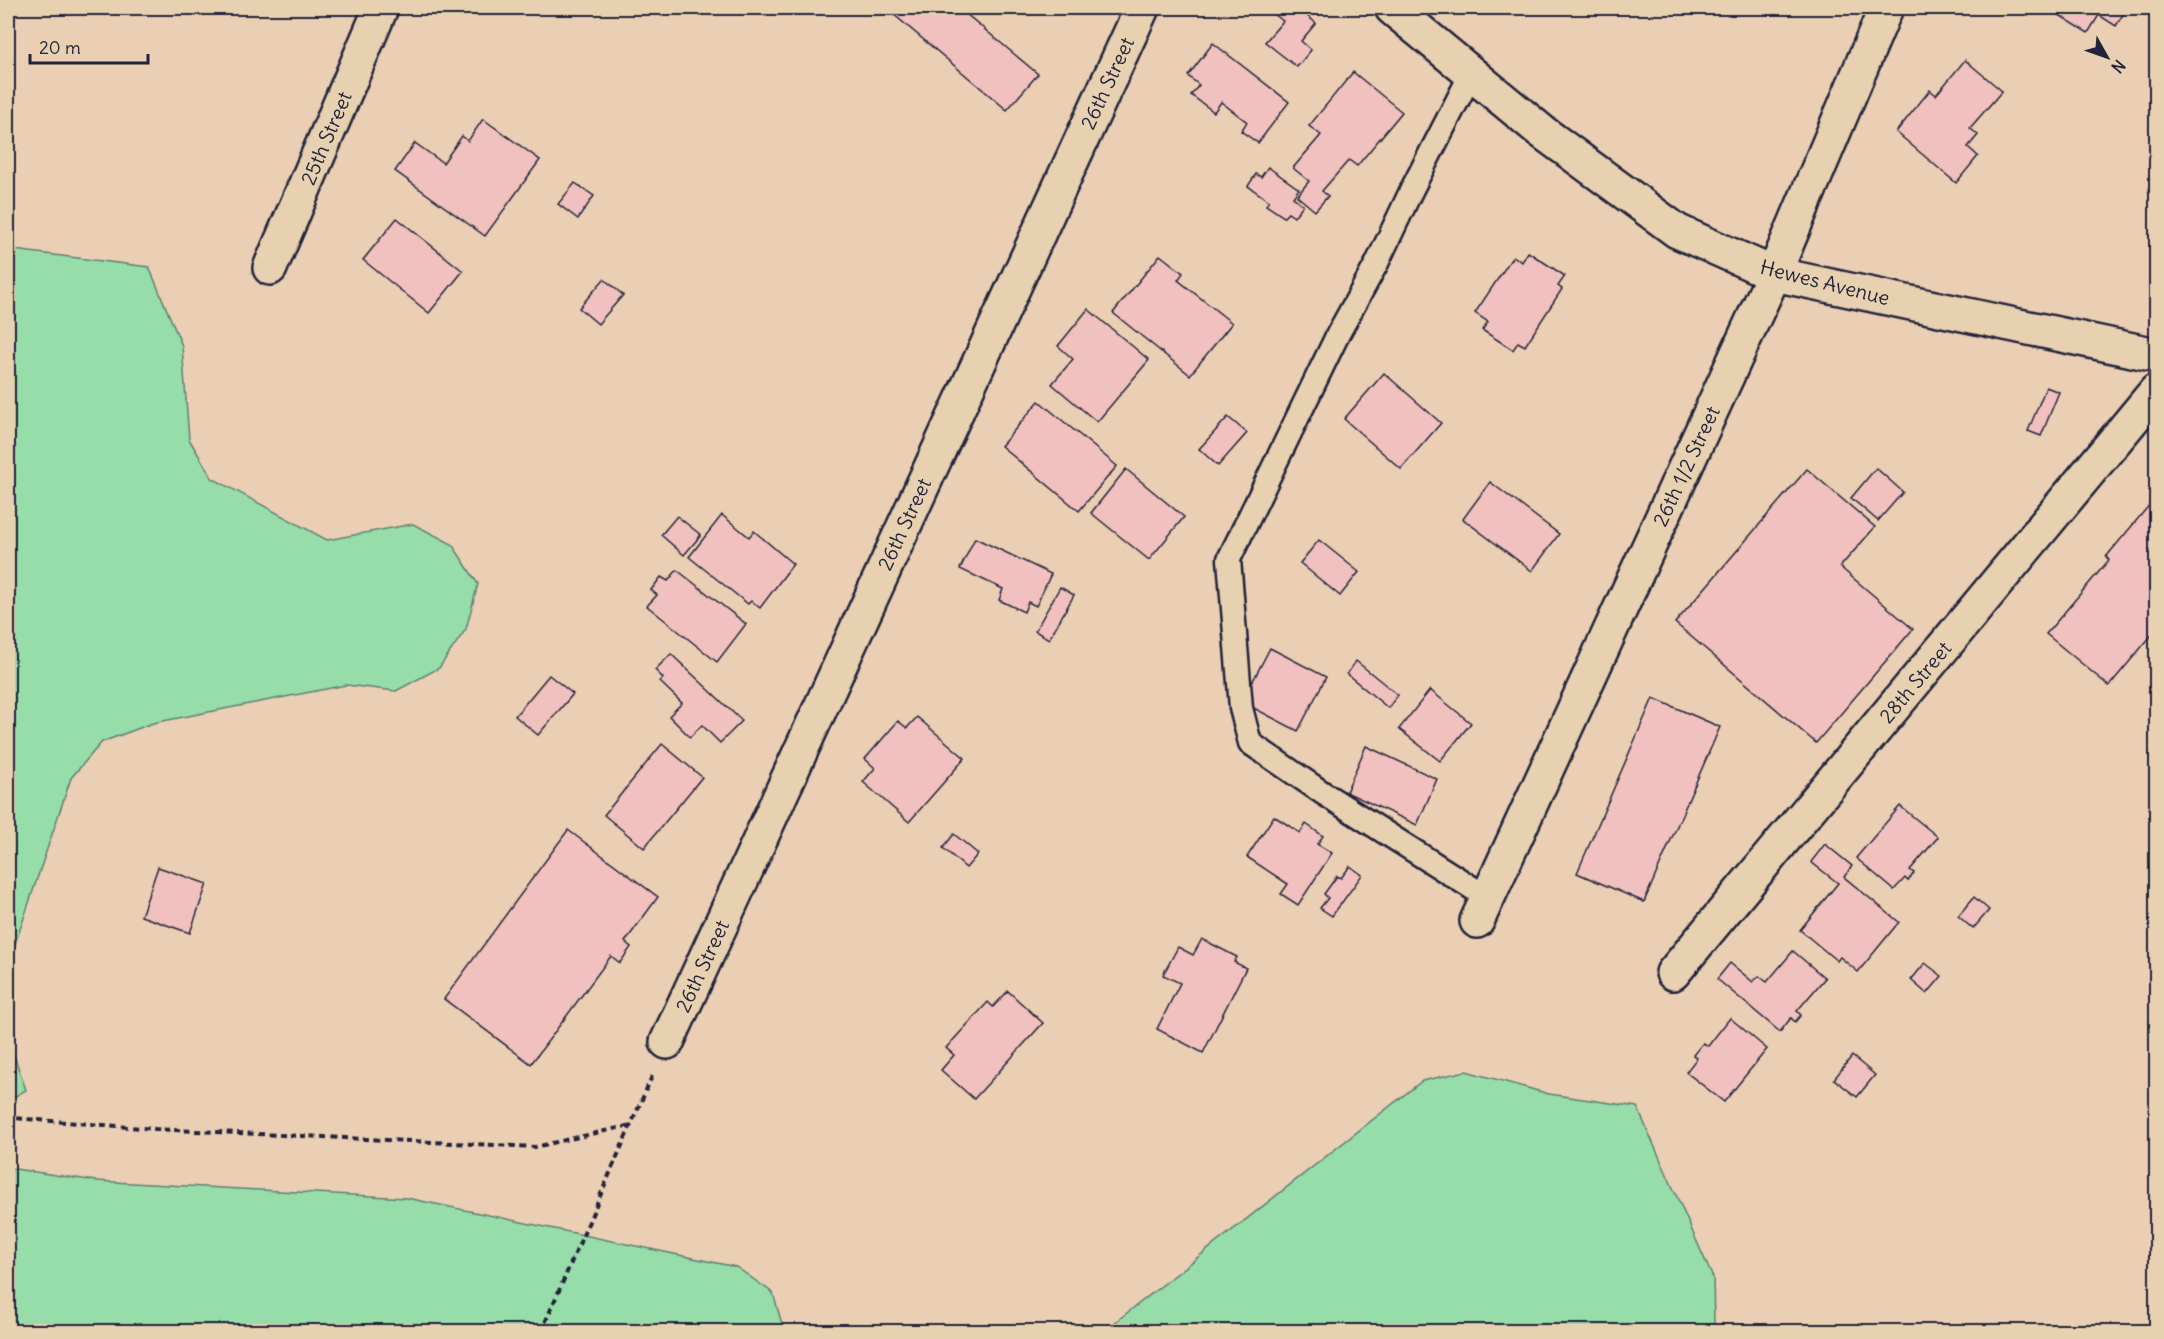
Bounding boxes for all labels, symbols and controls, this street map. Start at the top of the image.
scale bar [30,27,148,65]
north arrow [2077,27,2137,87]
street label: 26th Street [1075,33,1139,133]
text: 20 m [39,36,81,59]
text: N [2107,56,2130,77]
street label: 25th Street [295,87,357,188]
street label: Hewes Avenue [1758,254,1892,310]
street label: 26th 1/2 Street [1647,402,1725,530]
street label: 26th Street [872,474,936,574]
street label: 28th Street [1874,636,1957,728]
street label: 26th Street [670,916,734,1016]

